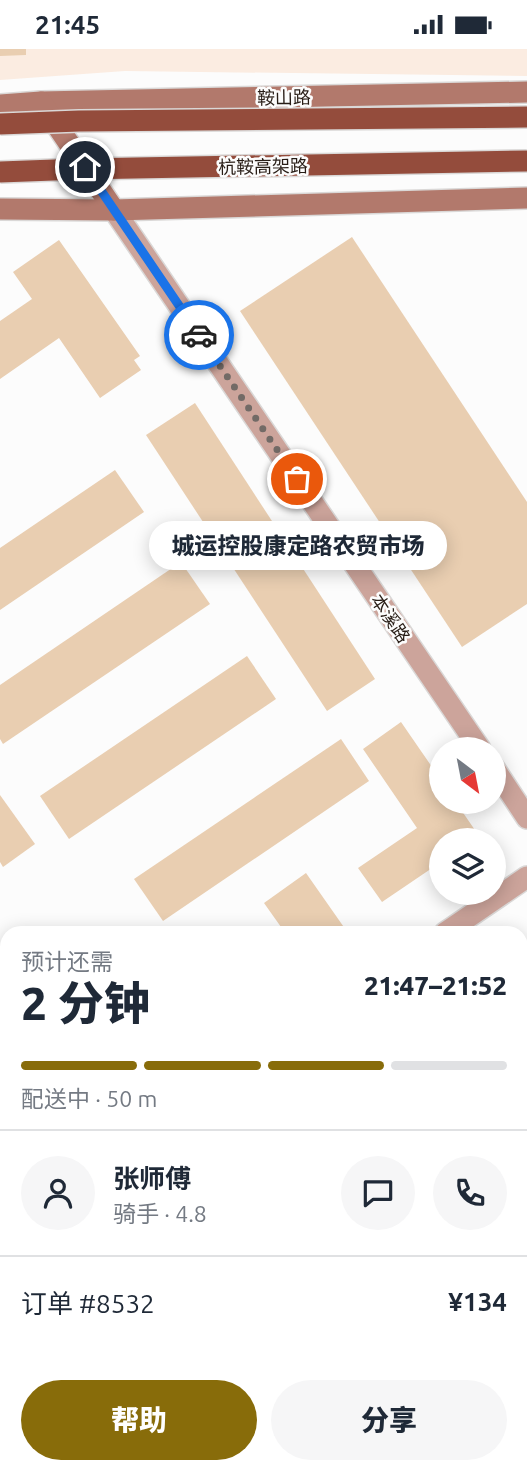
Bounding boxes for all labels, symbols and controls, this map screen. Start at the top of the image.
text: 21:45 [35,10,100,39]
street label: 鞍山路 [257,87,311,107]
pin [55,137,115,197]
icon: home [66,148,104,186]
street label: 杭鞍高架路 [218,155,308,177]
courier [164,300,234,370]
icon: car [180,316,218,354]
pin [267,449,327,509]
icon: bag [278,460,316,498]
callout: 城运控股康定路农贸市场 [148,521,446,570]
text: 城运控股康定路农贸市场 [172,533,425,558]
street label: 本溪路 [368,590,414,646]
north arrow [429,737,506,814]
map controls [429,737,506,905]
button: layers [429,828,506,905]
text: 预计还需 [21,949,113,974]
text: 21:47–21:52 [364,971,507,1000]
text: 2 分钟 [21,977,150,1029]
text: 配送中 · 50 m [21,1086,157,1111]
button: person [21,1156,95,1230]
button: chat [341,1156,415,1230]
button: phone [433,1156,507,1230]
text: 张师傅 [113,1164,191,1193]
text: 骑手 · 4.8 [113,1201,207,1226]
text: ¥134 [448,1287,507,1316]
text: 订单 #8532 [21,1289,155,1318]
button: 帮助 [21,1380,257,1460]
button: 分享 [271,1380,507,1460]

